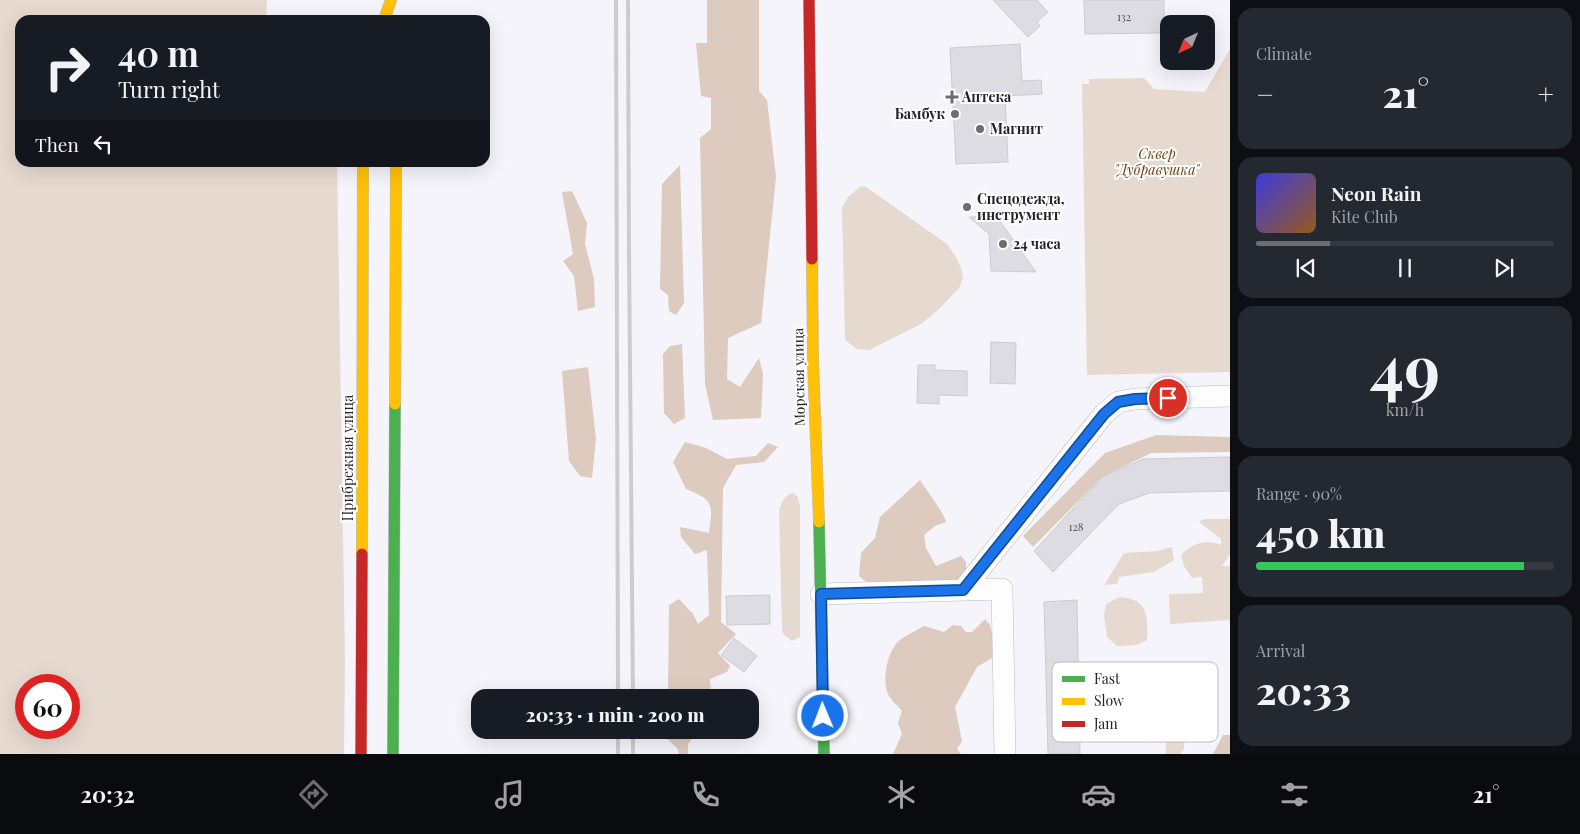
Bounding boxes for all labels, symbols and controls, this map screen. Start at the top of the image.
house number: 132 [1117,9,1131,24]
north arrow [1160,15,1215,70]
map controls [1160,15,1215,70]
text: 40 m [118,29,199,76]
icon: right [35,35,100,100]
text: Climate [1256,43,1312,64]
text: 21° [1383,67,1429,118]
text: Turn right [118,74,220,104]
text: − [1256,75,1274,112]
text: + [1538,75,1554,112]
place label: Аптека [961,87,1012,106]
marker: Аптека [946,91,958,103]
place label: Бамбук [895,104,945,123]
marker: Бамбук [949,108,961,120]
place label: Магнит [990,119,1043,138]
marker: Магнит [974,123,986,135]
icon: left [89,130,117,158]
text: Then [35,131,79,157]
park label: Сквер "Дубравушка" [1115,144,1200,179]
text: Neon Rain [1331,180,1421,206]
place label: Спецодежда, инструмент [977,189,1065,224]
marker: Спецодежда, инструмент [961,201,973,213]
text: Kite Club [1331,206,1398,227]
place label: 24 часа [1013,234,1061,253]
marker: 24 часа [997,238,1009,250]
icon: previous [1292,254,1320,282]
icon: pause [1391,254,1419,282]
icon: next [1490,254,1518,282]
text: 49 [1370,323,1440,409]
street label: Морская улица [788,328,809,426]
pin [1147,377,1189,419]
icon: arrive [1154,384,1182,412]
street label: Прибрежная улица [338,395,357,521]
text: km/h [1386,399,1424,420]
text: Range · 90% [1256,483,1342,504]
text: 450 km [1256,507,1385,558]
house number: 128 [1068,519,1084,534]
text: Arrival [1256,640,1305,661]
legend [1052,662,1218,742]
text: 20:33 [1256,664,1351,715]
text: Fast [1094,669,1121,688]
speed limit sign: 60 [15,674,80,739]
position arrow [796,689,848,741]
text: Slow [1094,691,1124,710]
text: 20:33 · 1 min · 200 m [526,701,704,727]
text: Jam [1093,714,1118,733]
icon: directions [296,777,331,812]
icon: music [492,777,527,812]
icon: phone [688,777,723,812]
icon: climate [884,777,919,812]
icon: car [1081,777,1116,812]
icon: filters [1277,777,1312,812]
text: 20:32 [81,779,135,809]
text: 21° [1473,779,1499,809]

